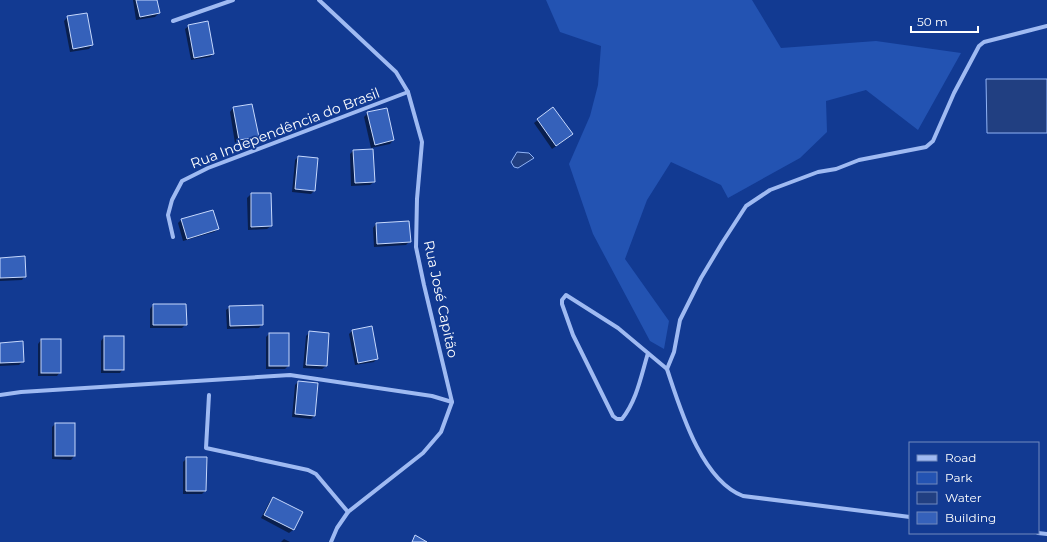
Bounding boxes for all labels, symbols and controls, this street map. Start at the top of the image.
scale bar [911,8,978,34]
text: 50 m [917,14,948,29]
street label: Rua Independência do Brasil [188,83,382,173]
street label: Rua José Capitão [420,239,462,360]
legend [909,442,1039,534]
text: Road [945,450,976,465]
text: Park [945,470,973,485]
text: Water [945,490,982,505]
text: Building [945,510,996,525]

